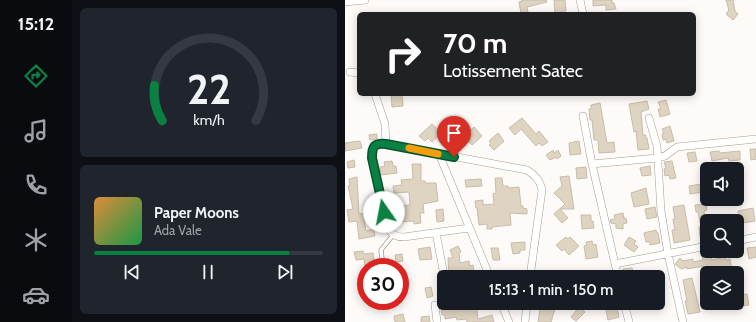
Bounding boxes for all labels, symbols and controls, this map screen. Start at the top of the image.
text: 15:12 [18,13,54,35]
text: 70 m [443,26,507,60]
icon: right [377,28,429,80]
text: Lotissement Satec [443,60,583,82]
icon: directions [22,62,50,90]
text: 22 [186,63,231,113]
text: km/h [193,110,224,128]
pin [437,116,471,157]
icon: music [22,117,50,145]
icon: arrive [443,122,465,144]
map controls [700,162,744,310]
button: sound [700,162,744,206]
icon: phone [22,171,50,199]
position arrow [363,191,405,233]
text: Paper Moons [154,204,239,222]
button: search [700,214,744,258]
text: Ada Vale [154,222,202,238]
icon: climate [22,226,50,254]
speed limit sign: 30 [357,258,409,310]
icon: previous [121,261,143,283]
icon: pause [197,261,219,283]
icon: next [274,261,296,283]
button: layers [700,266,744,310]
icon: car [22,281,50,309]
text: 15:13 · 1 min · 150 m [489,281,613,299]

